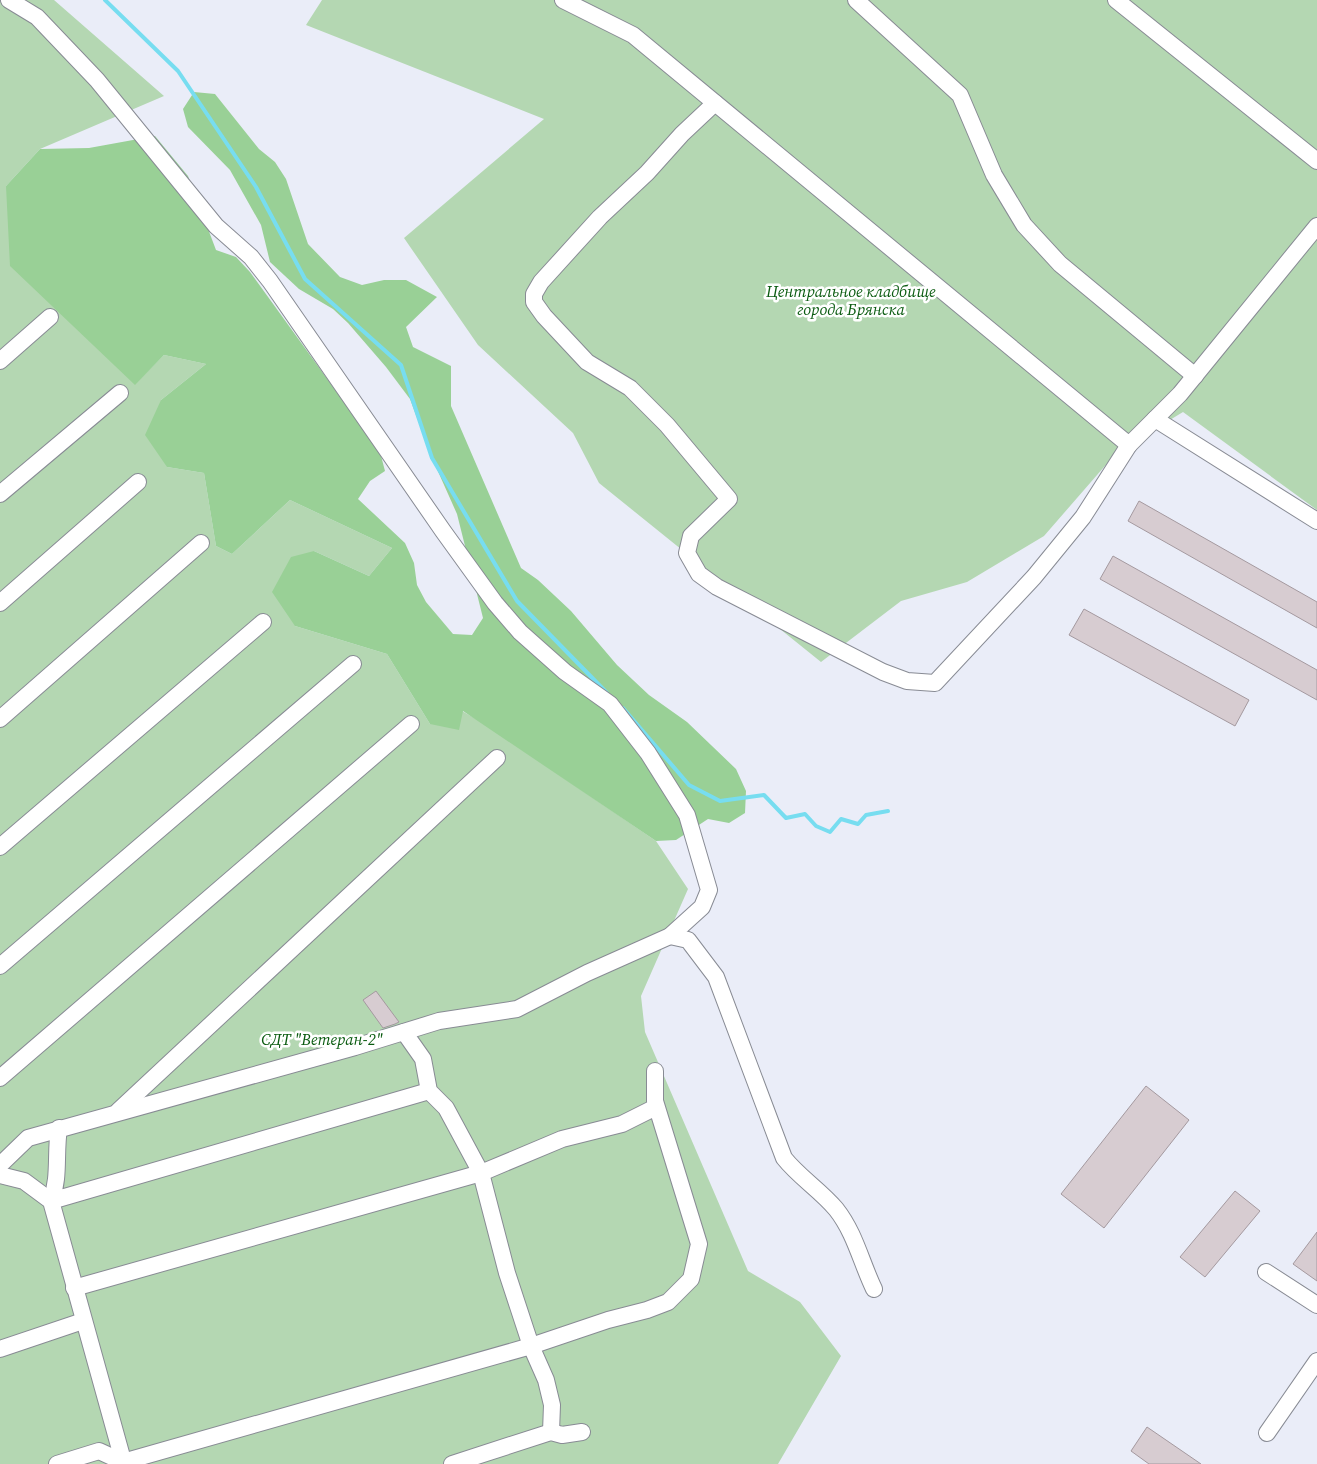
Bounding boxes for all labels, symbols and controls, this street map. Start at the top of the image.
park label: Центральное кладбище города Брянска [765,280,936,320]
park label: СДТ "Ветеран-2" [261,1028,383,1050]

